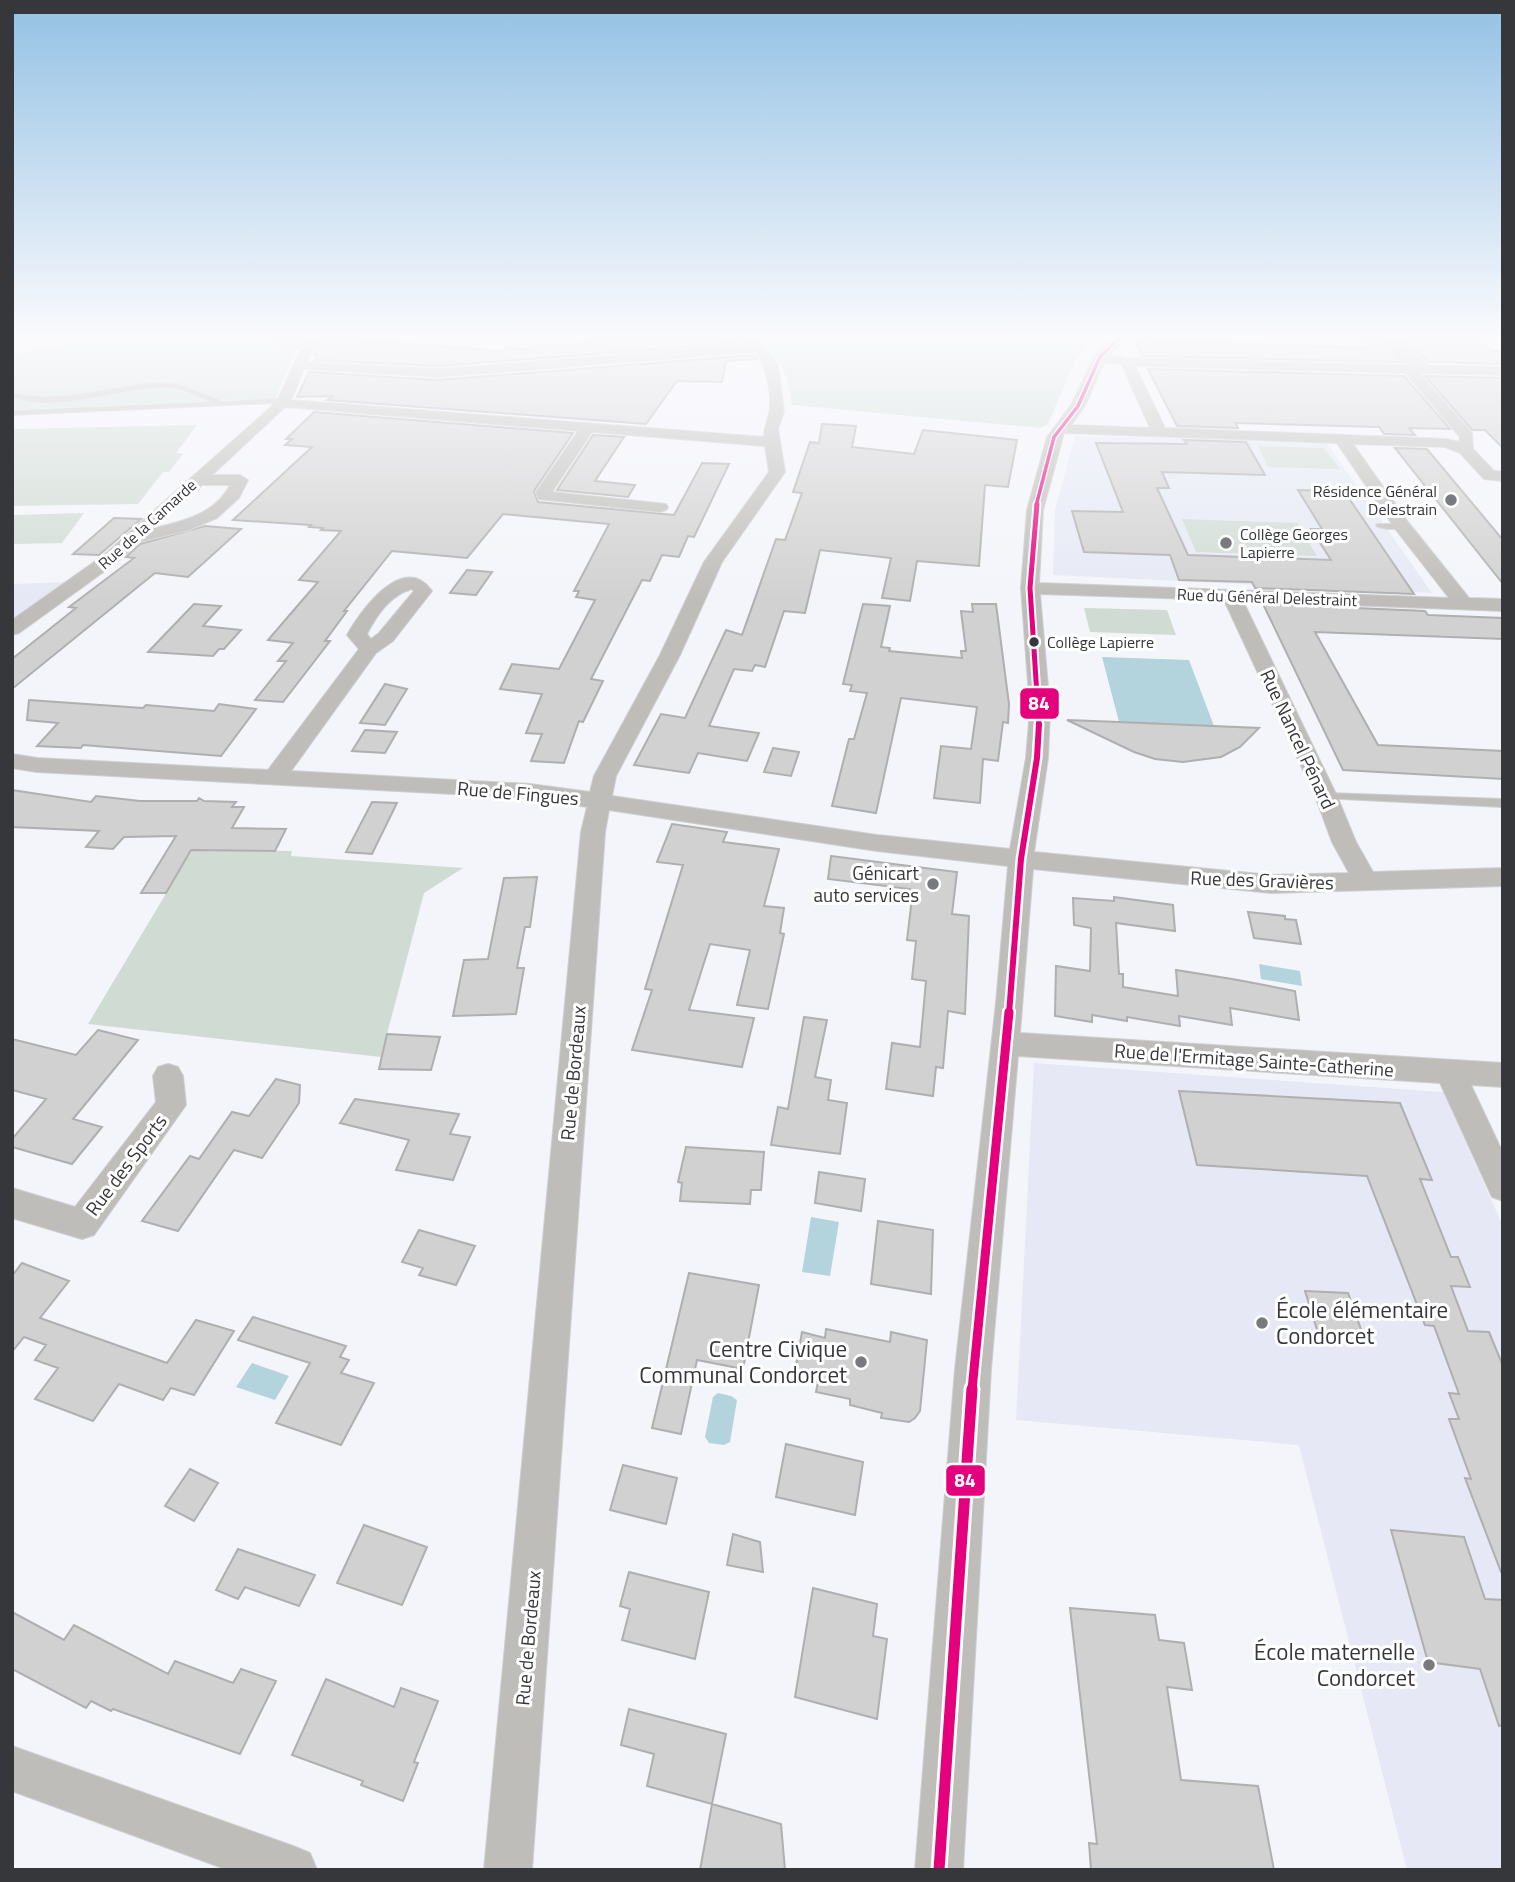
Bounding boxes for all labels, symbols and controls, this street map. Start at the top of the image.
street label: Rue de la Camarde [92,473,202,575]
place label: Résidence Général Delestrain [1313,479,1437,521]
marker: Résidence Général Delestrain [1443,492,1459,508]
place label: Collège Georges Lapierre [1240,522,1348,564]
marker: Collège Georges Lapierre [1218,535,1234,551]
street label: Rue du Général Delestraint [1177,582,1358,612]
place label: Collège Lapierre [1047,630,1154,654]
marker: Collège Lapierre [1027,635,1041,649]
street label: Rue Nancel Pénard [1253,664,1344,813]
line badge: 84 [1019,687,1060,720]
text: 84 [1028,688,1050,717]
street label: Rue de Fingues [456,773,580,812]
place label: Génicart auto services [814,858,919,909]
street label: Rue des Gravières [1190,863,1334,897]
marker: Génicart auto services [925,876,941,892]
street label: Rue de Bordeaux [552,1004,593,1142]
street label: Rue de l'Ermitage Sainte-Catherine [1113,1035,1395,1084]
street label: Rue des Sports [78,1108,174,1222]
place label: École élémentaire Condorcet [1276,1292,1448,1353]
marker: École élémentaire Condorcet [1254,1315,1270,1331]
place label: Centre Civique Communal Condorcet [639,1331,847,1392]
marker: Centre Civique Communal Condorcet [853,1354,869,1370]
line badge: 84 [945,1464,986,1497]
text: 84 [954,1465,976,1494]
street label: Rue de Bordeaux [507,1569,548,1707]
place label: École maternelle Condorcet [1254,1634,1415,1695]
marker: École maternelle Condorcet [1421,1657,1437,1673]

